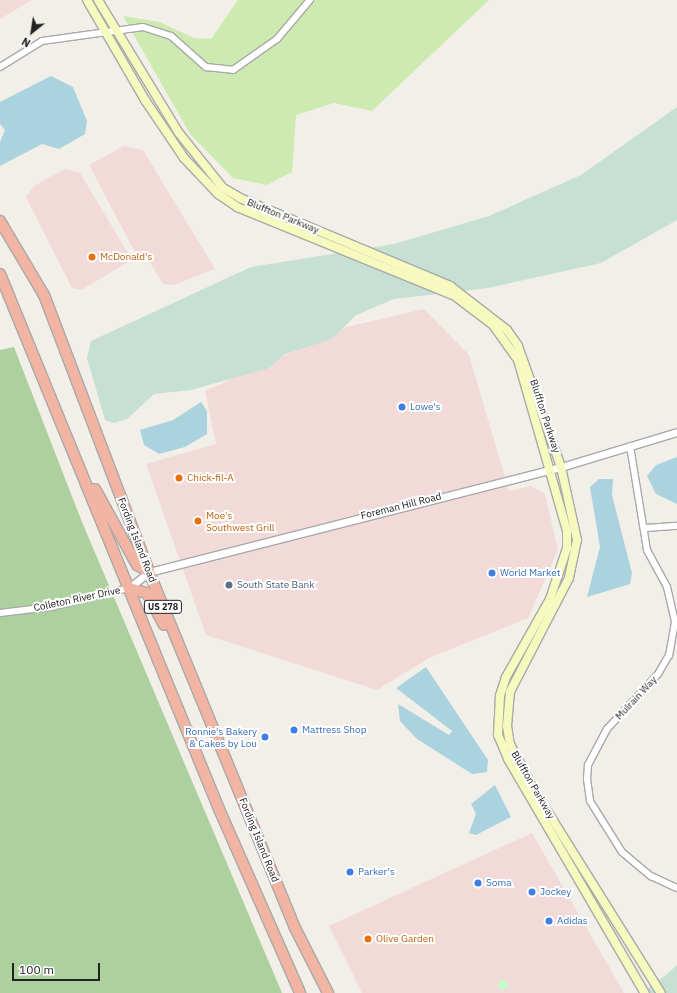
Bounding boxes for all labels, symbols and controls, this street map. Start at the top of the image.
north arrow [12,12,52,52]
text: N [19,34,33,50]
street label: Bluffton Parkway [245,196,321,236]
place label: McDonald's [100,251,152,263]
marker: McDonald's [87,252,97,262]
street label: Bluffton Parkway [527,378,563,454]
place label: Lowe's [410,401,441,413]
marker: Lowe's [397,402,407,412]
place label: Chick-fil-A [187,472,234,484]
marker: Chick-fil-A [174,473,184,483]
street label: Foreman Hill Road [360,490,442,522]
street label: Fording Island Road [115,496,159,584]
place label: Moe's Southwest Grill [206,509,275,532]
marker: Moe's Southwest Grill [193,516,203,526]
place label: World Market [500,567,560,579]
marker: World Market [487,568,497,578]
place label: South State Bank [237,579,314,591]
marker: South State Bank [224,580,234,590]
street label: Colleton River Drive [33,584,121,614]
road number: US 278 [143,600,183,614]
street label: Mulrain Way [613,674,659,722]
place label: Mattress Shop [302,724,366,736]
place label: Ronnie's Bakery & Cakes by Lou [185,725,257,748]
marker: Mattress Shop [289,725,299,735]
marker: Ronnie's Bakery & Cakes by Lou [260,732,270,742]
street label: Bluffton Parkway [509,749,557,821]
street label: Fording Island Road [237,796,281,884]
place label: Parker's [358,866,395,878]
marker: Parker's [345,867,355,877]
place label: Soma [486,877,511,889]
marker: Soma [473,878,483,888]
place label: Jockey [540,886,571,898]
marker: Jockey [527,887,537,897]
place label: Adidas [557,915,588,927]
marker: Adidas [544,916,554,926]
place label: Olive Garden [376,933,434,945]
marker: Olive Garden [363,934,373,944]
scale bar [14,955,102,981]
text: 100 m [19,962,54,977]

